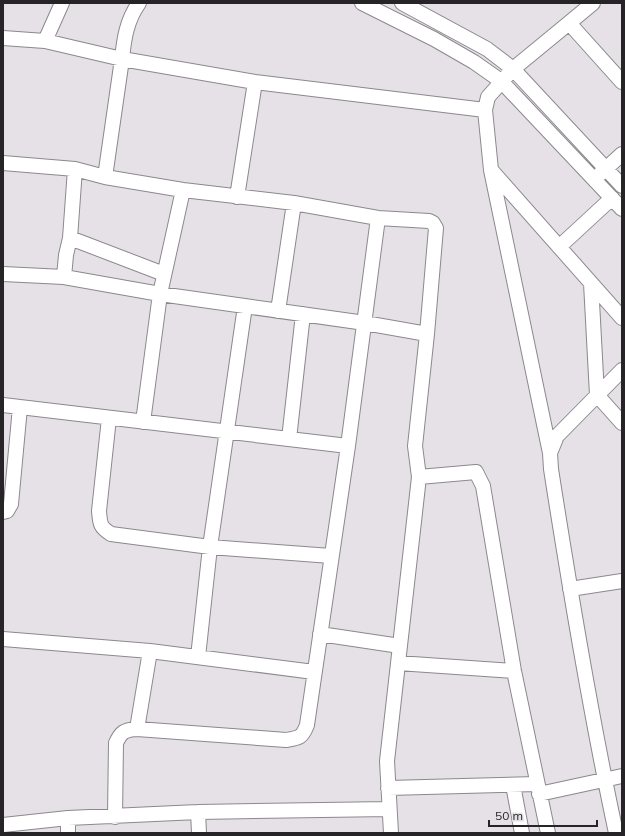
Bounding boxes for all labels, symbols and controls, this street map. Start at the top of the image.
scale bar [489,802,597,828]
text: 50 m [495,808,523,823]

